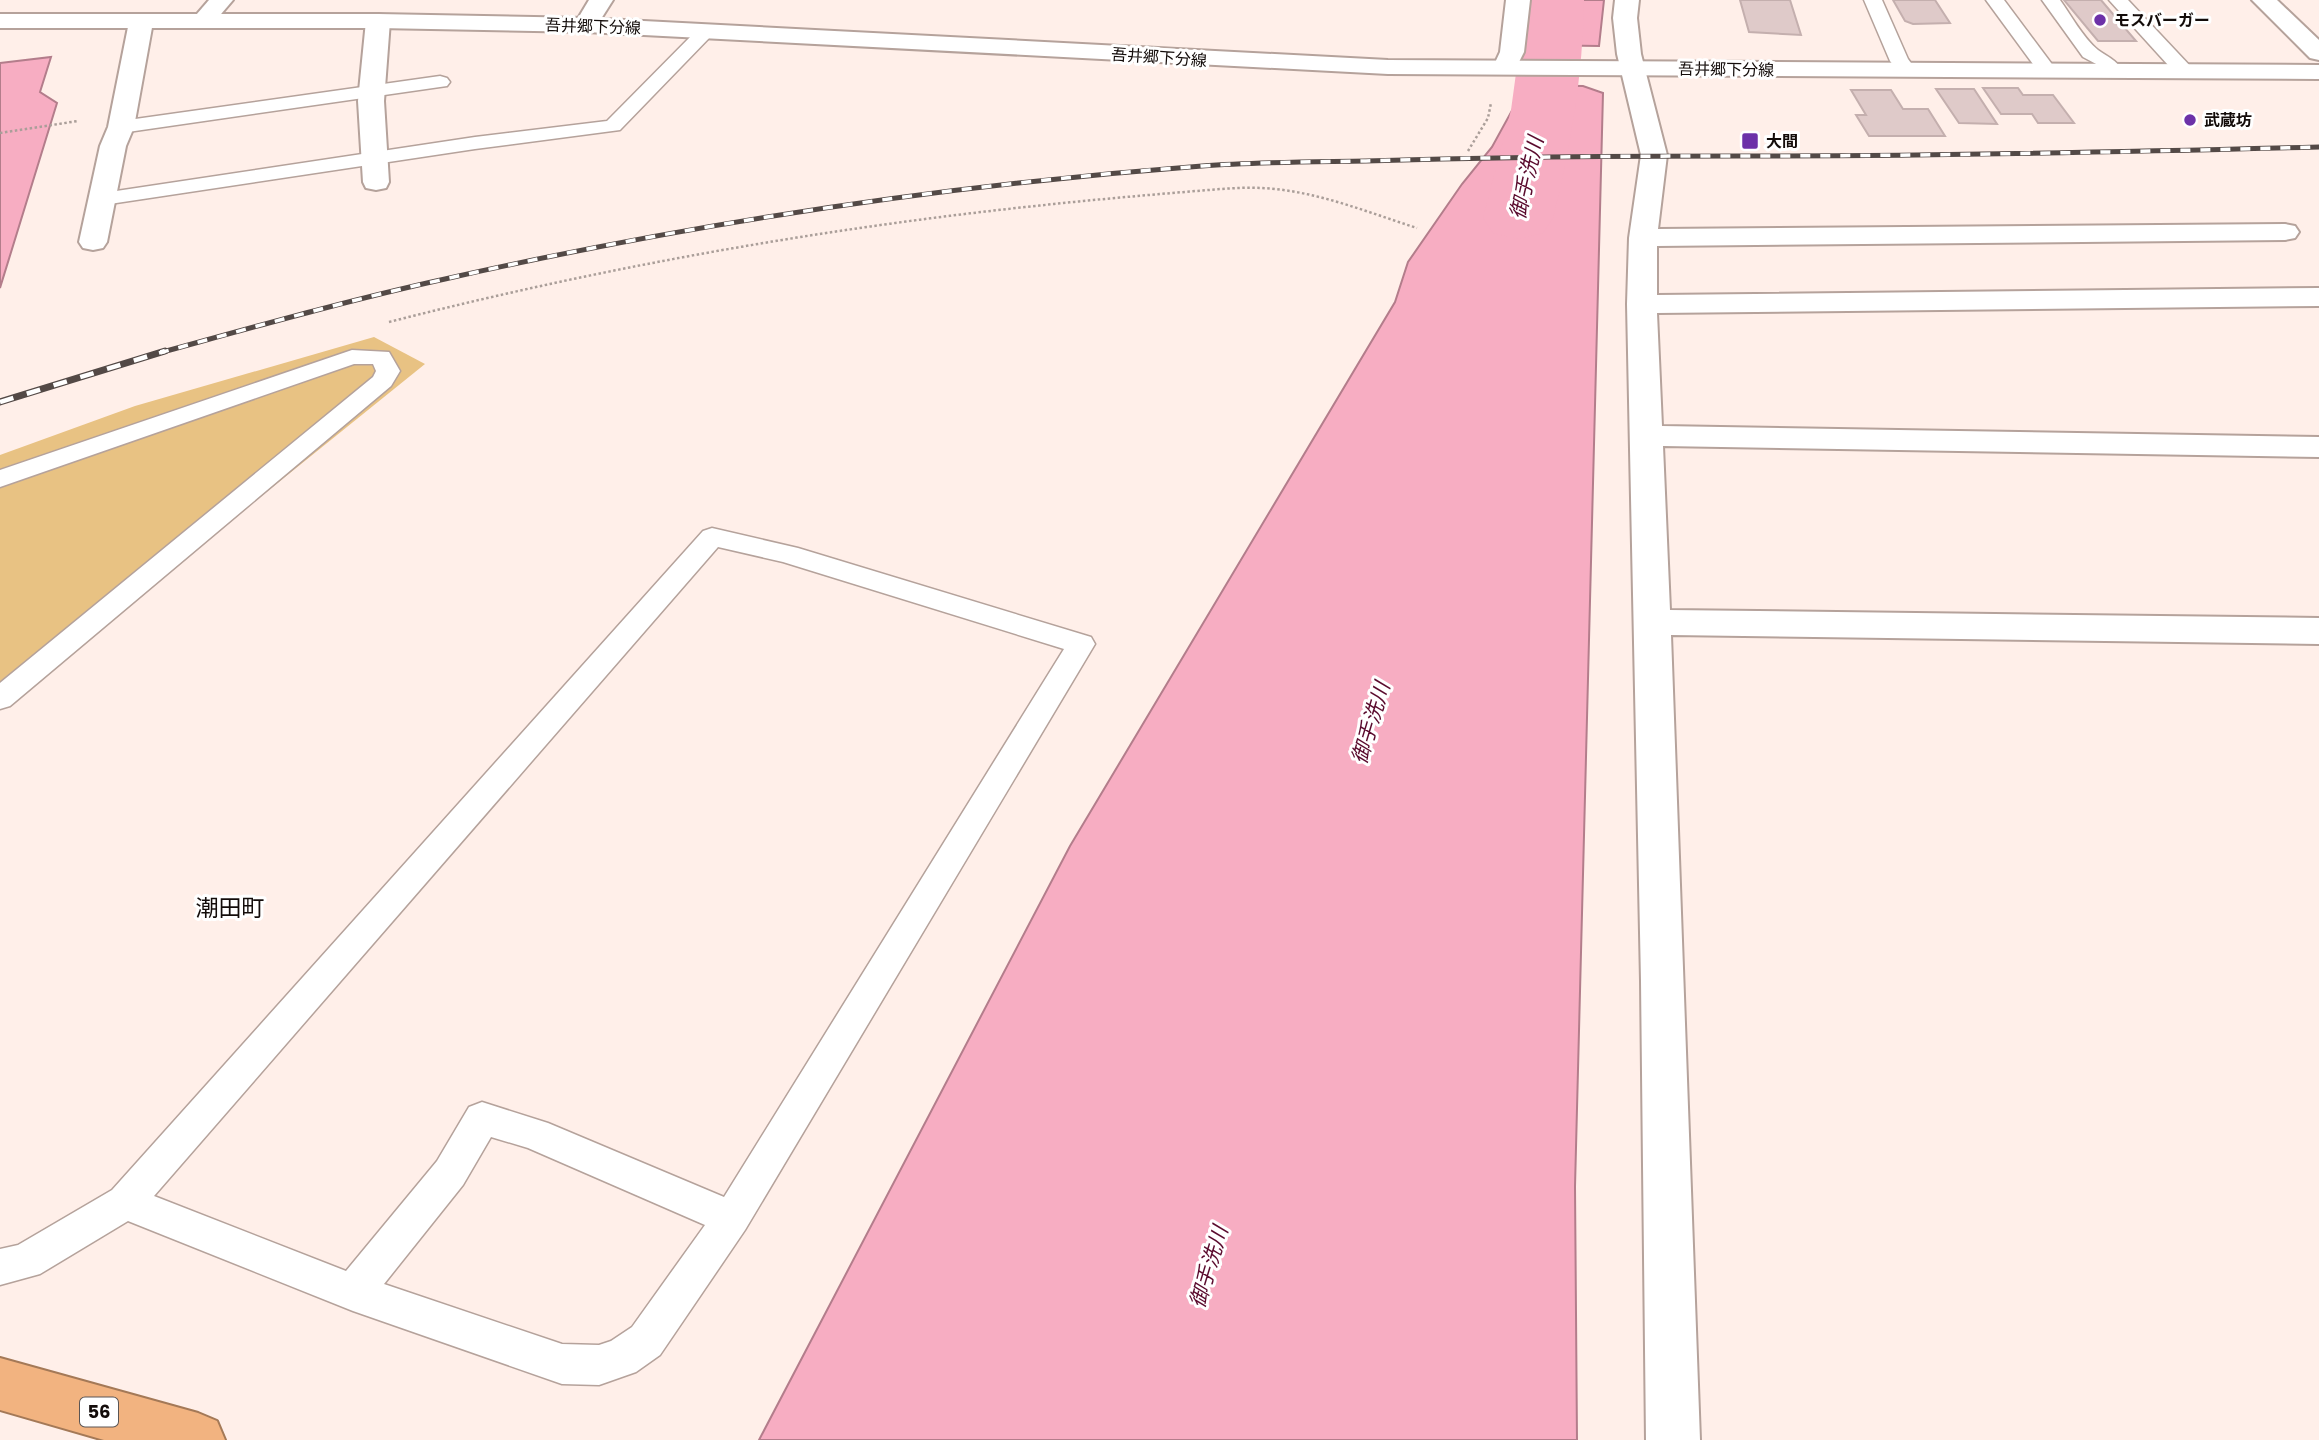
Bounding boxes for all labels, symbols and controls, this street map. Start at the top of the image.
place label: モスバーガー [2114,9,2210,32]
marker: モスバーガー [2092,12,2108,28]
street label: 吾井郷下分線 [545,13,641,40]
street label: 吾井郷下分線 [1110,43,1208,72]
street label: 吾井郷下分線 [1678,57,1774,82]
place label: 武蔵坊 [2204,109,2252,132]
marker: 武蔵坊 [2182,112,2198,128]
place label: 大間 [1766,130,1798,153]
marker: 大間 [1740,131,1760,151]
water label: 御手洗川 [1503,132,1551,222]
water label: 御手洗川 [1344,677,1397,767]
district label: 潮田町 [196,892,265,924]
water label: 御手洗川 [1182,1221,1235,1311]
road number: 56 [80,1398,118,1427]

